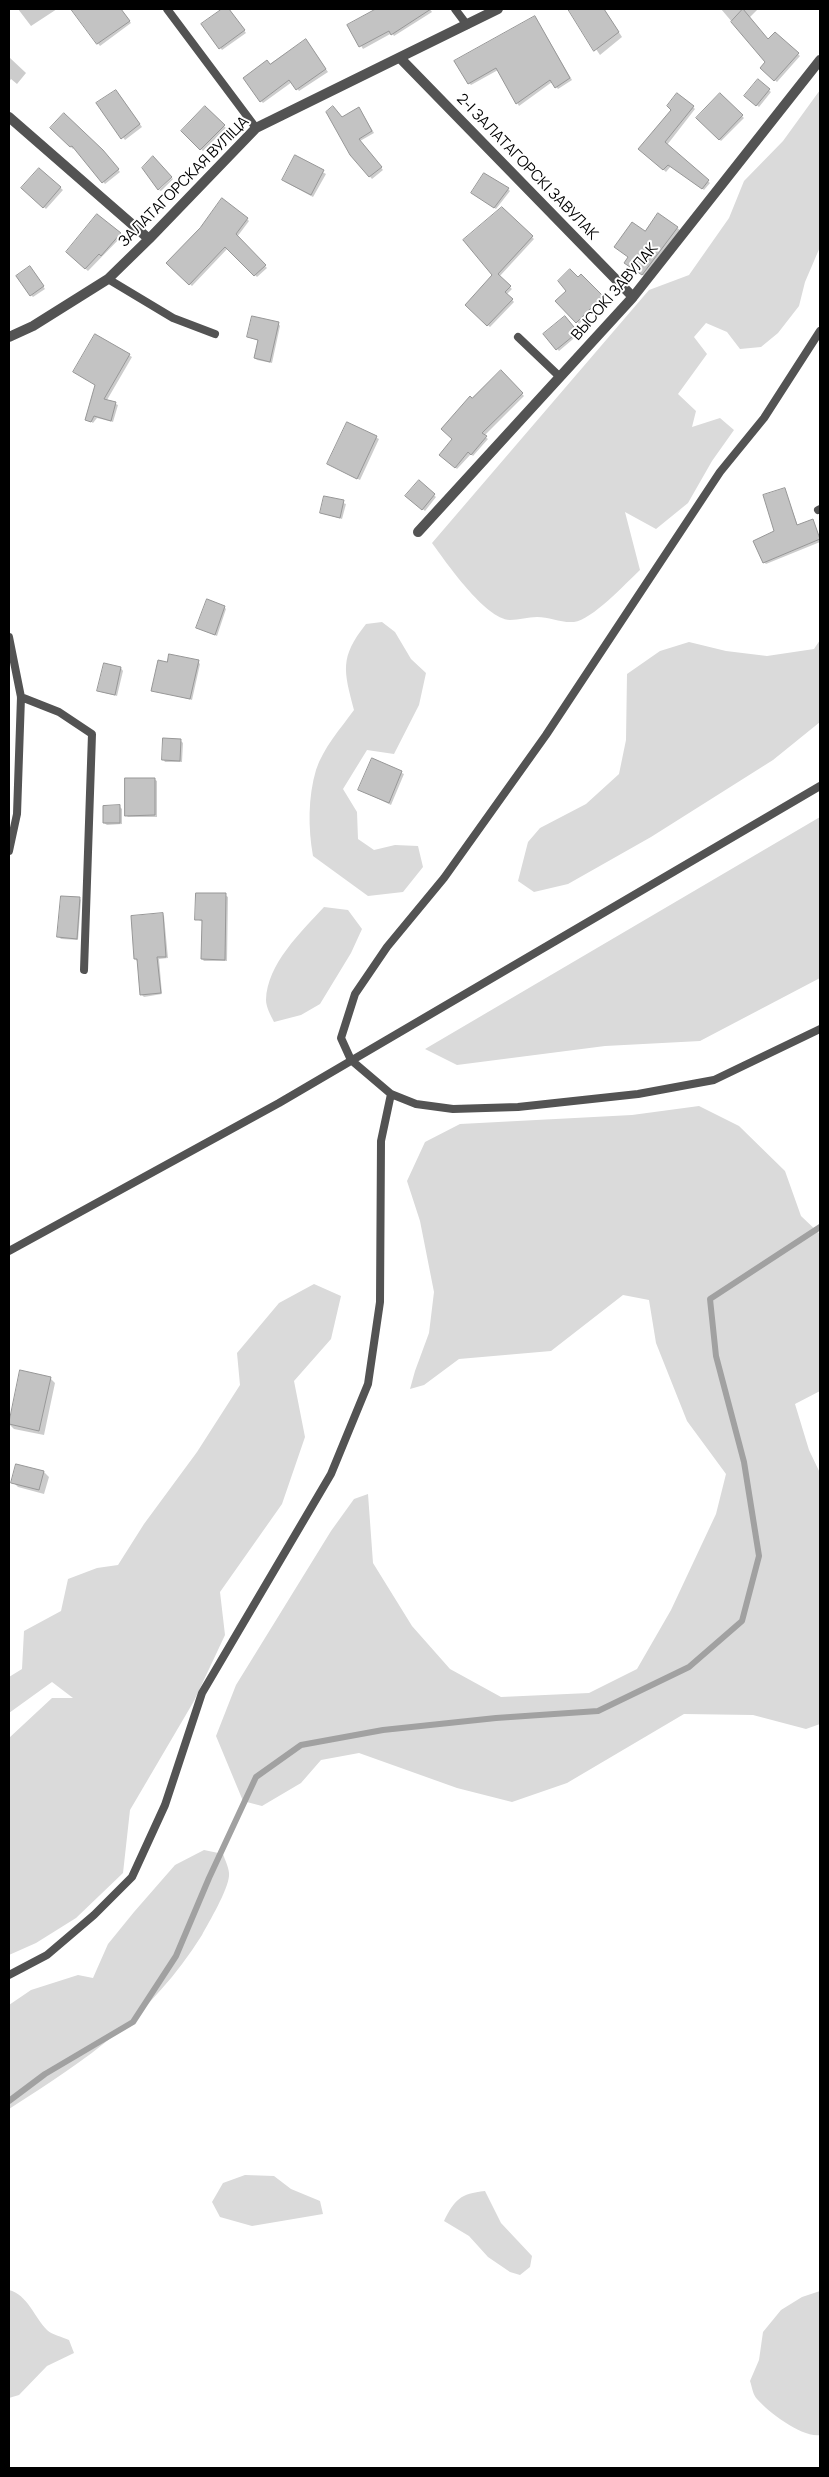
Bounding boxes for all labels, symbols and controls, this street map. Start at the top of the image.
street label: 2-І ЗАЛАТАГОРСКІ ЗАВУЛАК [452,90,602,244]
street label: ЗАЛАТАГОРСКАЯ ВУЛІЦА [115,113,253,251]
street label: ВЫСОКІ ЗАВУЛАК [568,240,662,344]

